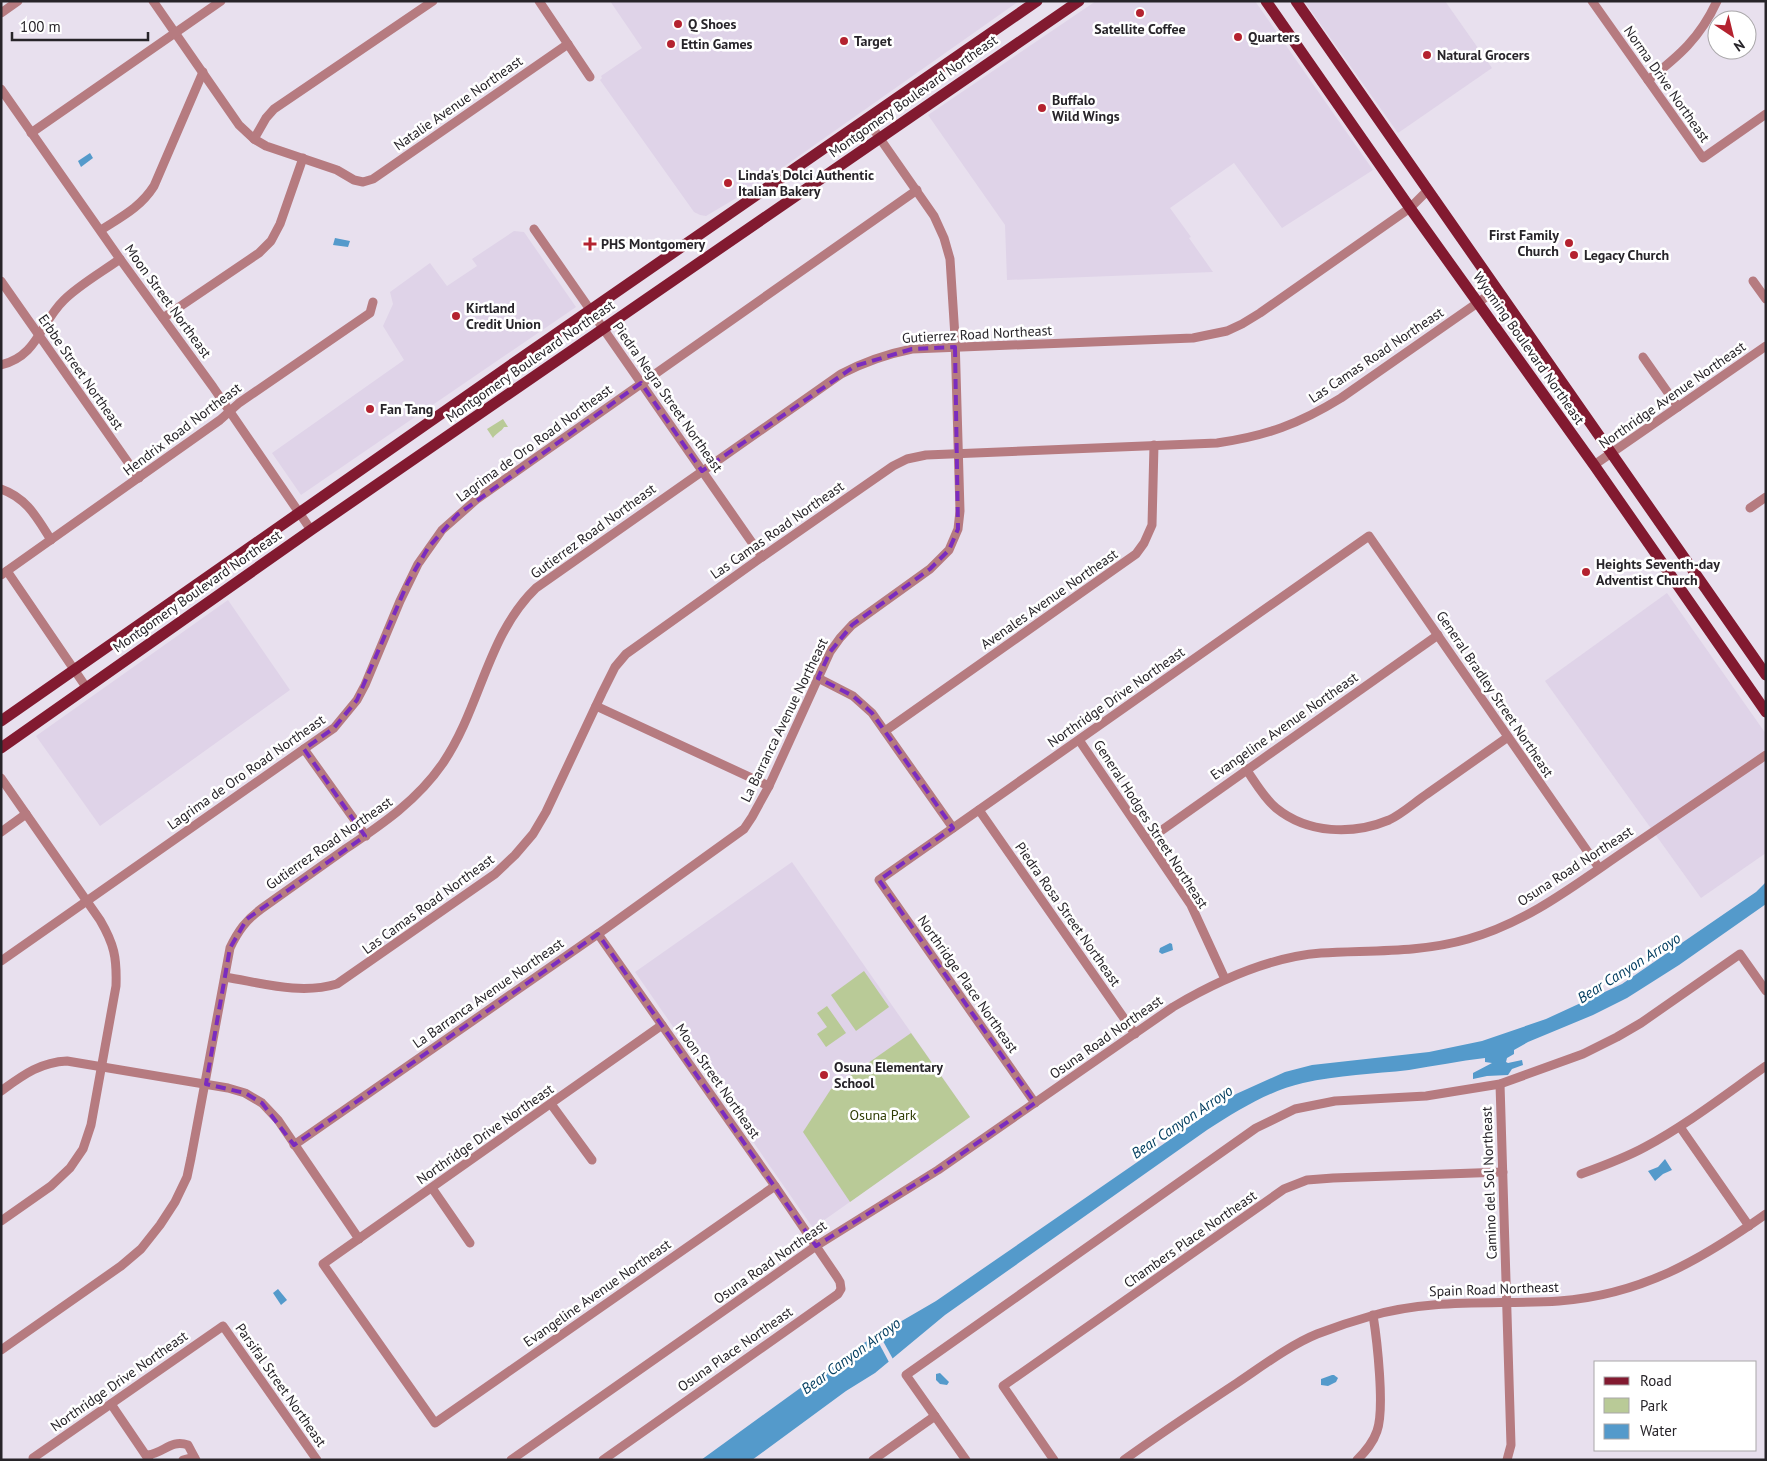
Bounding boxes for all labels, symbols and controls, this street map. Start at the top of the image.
marker: Satellite Coffee [1134,7,1146,19]
scale bar [12,10,149,42]
north arrow [1707,10,1757,60]
place label: Q Shoes [688,15,736,33]
text: 100 m [20,17,61,36]
marker: Q Shoes [672,18,684,30]
place label: Satellite Coffee [1094,20,1186,38]
street label: Norma Drive Northeast [1620,22,1714,146]
place label: Quarters [1248,28,1300,46]
street label: Montgomery Boulevard Northeast [825,31,1001,161]
marker: Quarters [1232,31,1244,43]
place label: Target [854,32,892,50]
place label: Ettin Games [681,35,753,53]
marker: Target [838,35,850,47]
text: N [1731,36,1748,56]
marker: Ettin Games [665,38,677,50]
place label: Natural Grocers [1437,46,1530,64]
marker: Natural Grocers [1421,49,1433,61]
street label: Natalie Avenue Northeast [390,52,526,154]
place label: Buffalo Wild Wings [1052,91,1120,125]
marker: Buffalo Wild Wings [1036,102,1048,114]
place label: Linda's Dolci Authentic Italian Bakery [738,166,874,200]
marker: Linda's Dolci Authentic Italian Bakery [722,177,734,189]
place label: First Family Church [1489,226,1559,260]
place label: PHS Montgomery [601,235,706,253]
marker: PHS Montgomery [583,237,597,251]
marker: First Family Church [1563,237,1575,249]
street label: Moon Street Northeast [121,241,215,362]
place label: Legacy Church [1584,246,1669,264]
marker: Legacy Church [1568,249,1580,261]
street label: Wyoming Boulevard Northeast [1469,268,1589,428]
street label: Montgomery Boulevard Northeast [442,296,618,426]
place label: Kirtland Credit Union [466,299,541,333]
street label: Las Camas Road Northeast [1305,303,1447,407]
marker: Kirtland Credit Union [450,310,462,322]
street label: Erbbe Street Northeast [34,311,128,433]
street label: Piedra Negra Street Northeast [609,318,727,476]
street label: Gutierrez Road Northeast [901,321,1053,347]
street label: Northridge Avenue Northeast [1595,337,1749,453]
street label: Hendrix Road Northeast [119,379,245,479]
street label: Lagrima de Oro Road Northeast [452,380,616,506]
place label: Fan Tang [380,400,433,418]
marker: Fan Tang [364,403,376,415]
street label: Las Camas Road Northeast [707,477,847,583]
street label: Gutierrez Road Northeast [527,479,659,582]
street label: Montgomery Boulevard Northeast [109,526,285,656]
street label: Avenales Avenue Northeast [977,545,1121,653]
place label: Heights Seventh-day Adventist Church [1596,555,1720,589]
marker: Heights Seventh-day Adventist Church [1580,566,1592,578]
street label: General Bradley Street Northeast [1433,607,1558,781]
street label: La Barranca Avenue Northeast [736,635,832,805]
street label: Northridge Drive Northeast [1044,643,1188,751]
street label: Evangeline Avenue Northeast [1207,668,1361,784]
street label: Lagrima de Oro Road Northeast [164,710,329,833]
street label: General Hodges Street Northeast [1090,736,1212,912]
street label: Gutierrez Road Northeast [262,792,396,893]
street label: Osuna Road Northeast [1514,822,1636,910]
street label: Piedra Rosa Street Northeast [1011,838,1125,990]
street label: Las Camas Road Northeast [358,850,498,958]
street label: Northridge Place Northeast [914,912,1023,1056]
water label: Bear Canyon Arroyo [1573,928,1684,1007]
street label: La Barranca Avenue Northeast [409,934,567,1052]
street label: Osuna Road Northeast [1046,991,1166,1083]
street label: Moon Street Northeast [672,1020,765,1142]
place label: Osuna Elementary School [834,1058,943,1092]
marker: Osuna Elementary School [818,1069,830,1081]
street label: Northridge Drive Northeast [413,1080,557,1188]
water label: Bear Canyon Arroyo [1127,1081,1236,1163]
park label: Osuna Park [849,1106,917,1124]
street label: Camino del Sol Northeast [1477,1106,1501,1260]
street label: Chambers Place Northeast [1120,1186,1260,1292]
street label: Osuna Road Northeast [710,1216,830,1308]
street label: Evangeline Avenue Northeast [520,1235,674,1351]
street label: Spain Road Northeast [1429,1278,1559,1300]
street label: Osuna Place Northeast [674,1302,796,1395]
water label: Bear Canyon Arroyo [797,1313,904,1398]
street label: Parsifal Street Northeast [232,1320,331,1450]
street label: Northridge Drive Northeast [47,1327,191,1435]
legend [1594,1361,1757,1451]
text: Road [1640,1371,1672,1390]
text: Park [1640,1396,1668,1415]
text: Water [1640,1421,1677,1440]

